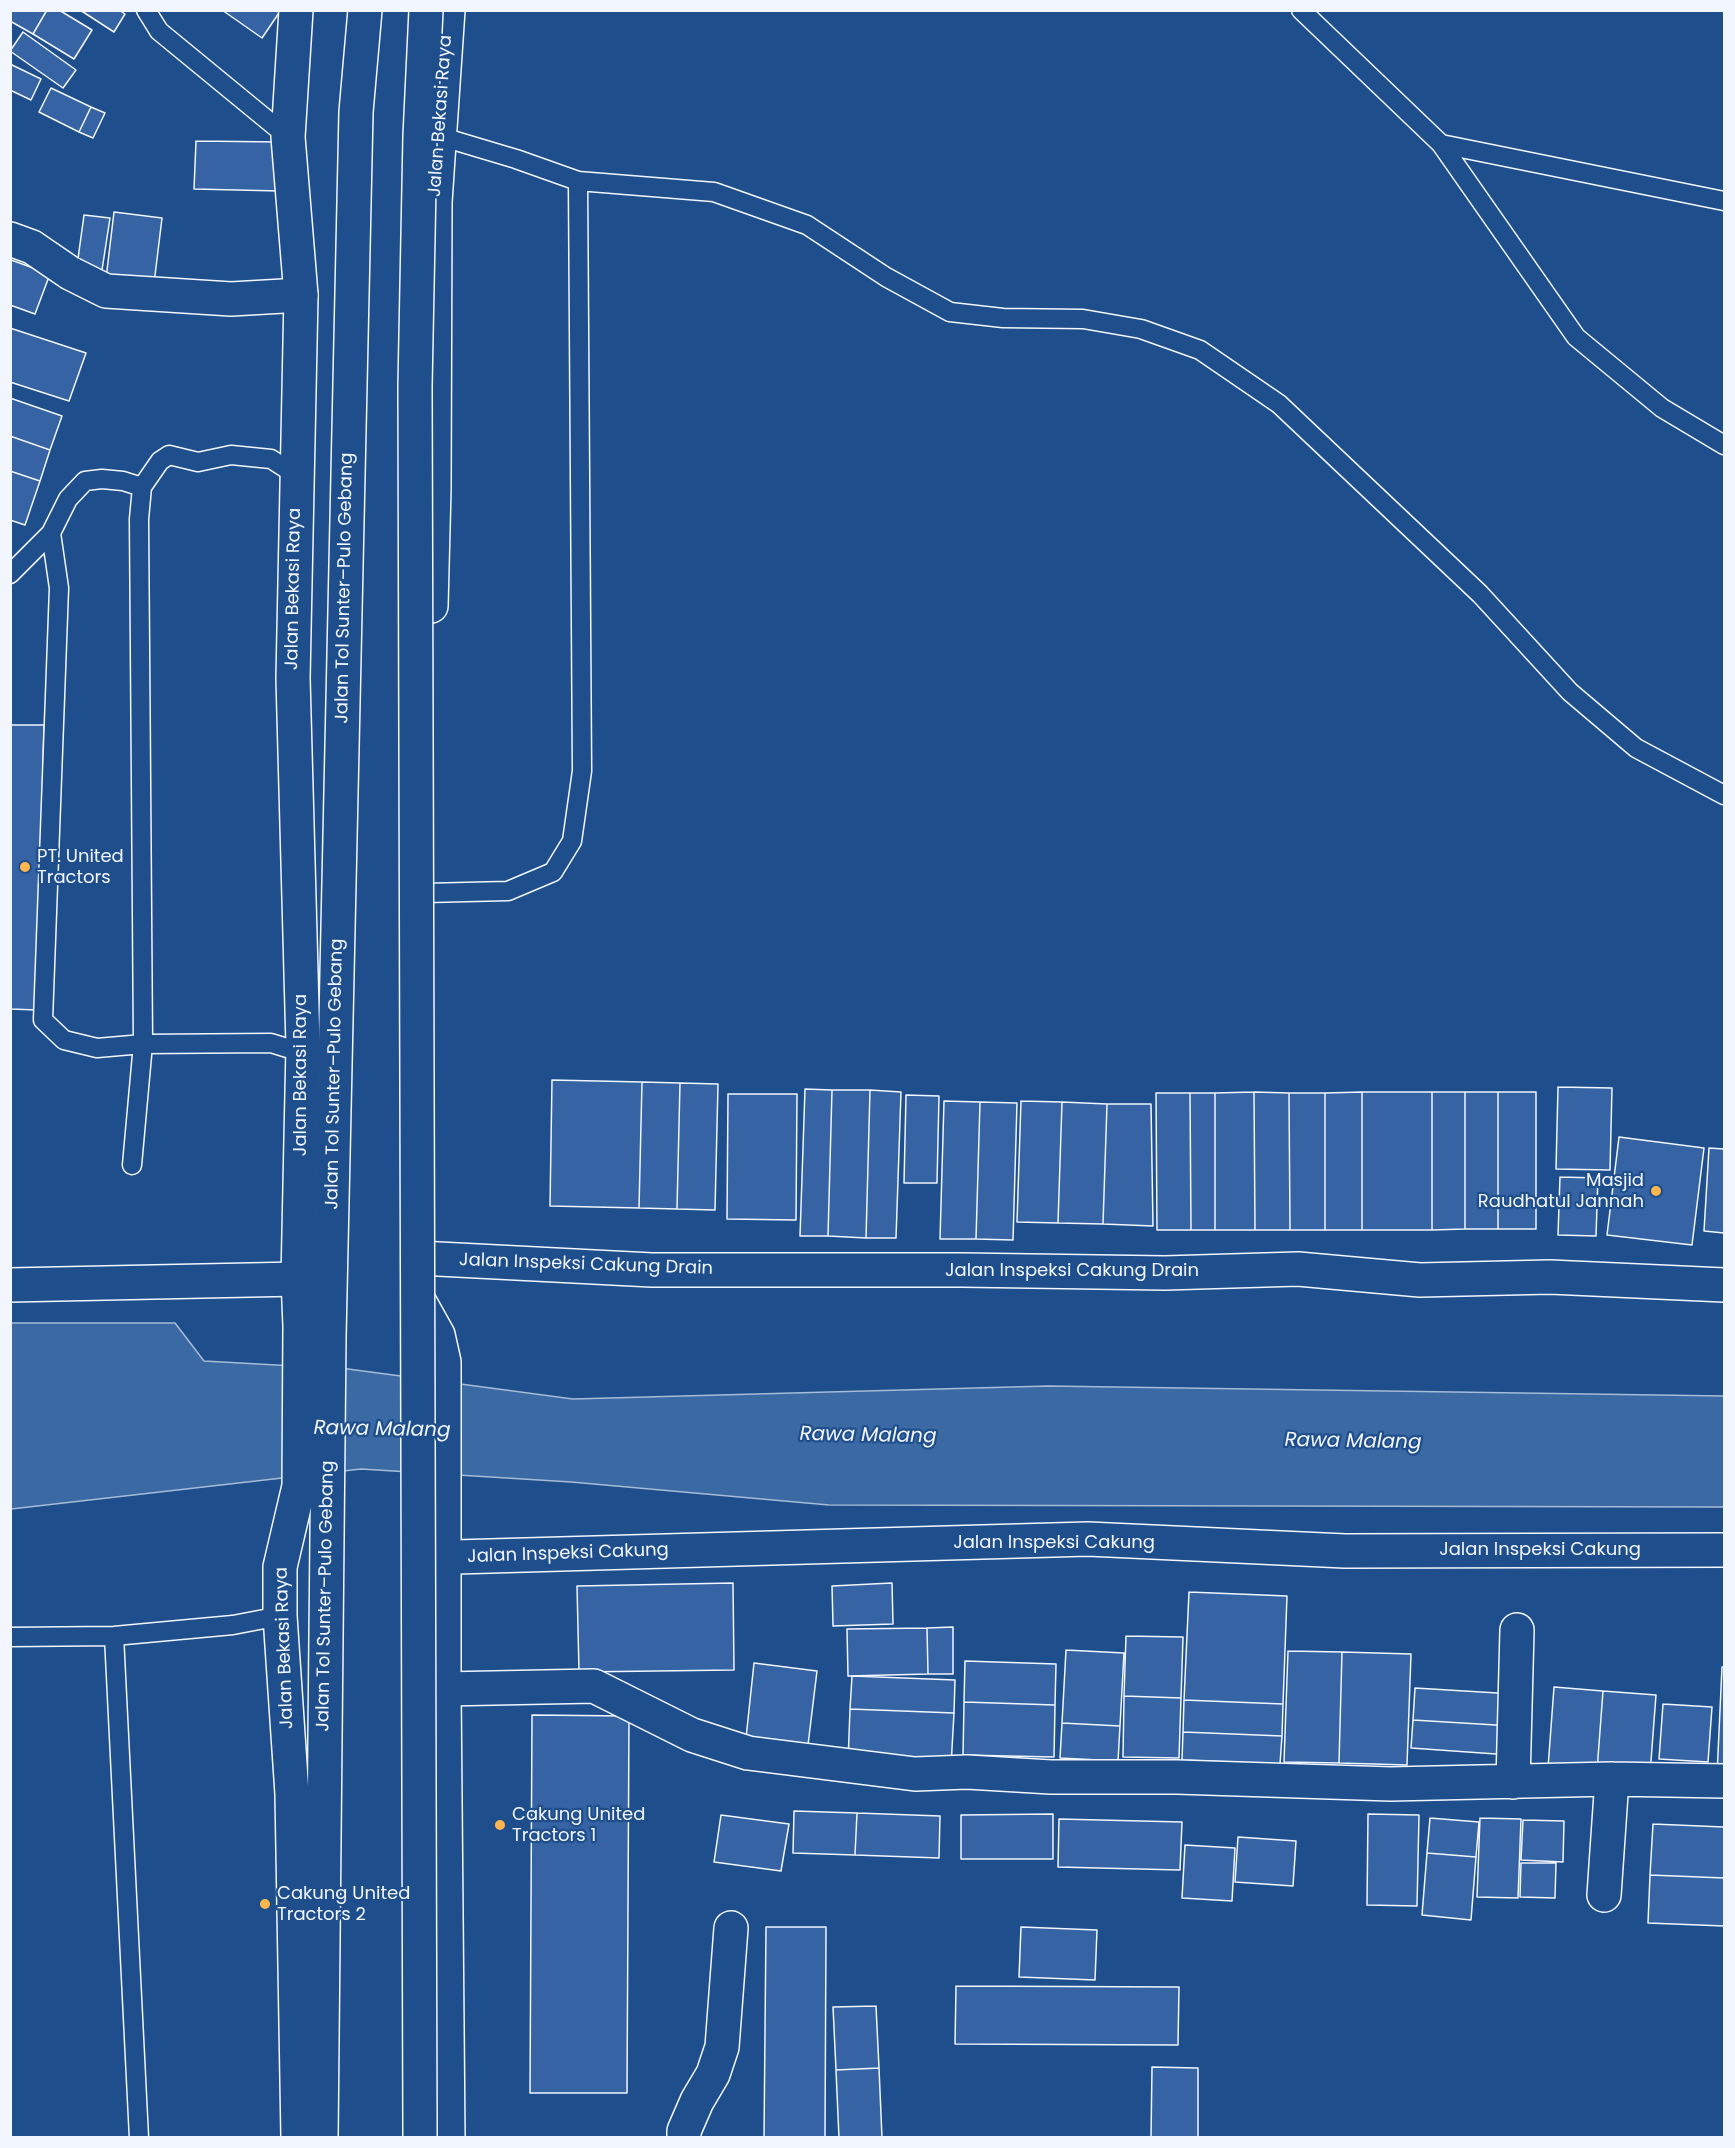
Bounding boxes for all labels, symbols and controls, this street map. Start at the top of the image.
street label: Jalan Bekasi Raya [425,34,457,198]
street label: Jalan Tol Sunter–Pulo Gebang [332,452,358,724]
street label: Jalan Bekasi Raya [282,508,306,670]
place label: PT. United Tractors [37,846,124,888]
marker: PT. United Tractors [18,860,32,874]
street label: Jalan Tol Sunter–Pulo Gebang [322,938,348,1210]
street label: Jalan Bekasi Raya [290,994,312,1156]
place label: Masjid Raudhatul Jannah [1478,1170,1644,1212]
marker: Masjid Raudhatul Jannah [1649,1184,1663,1198]
street label: Jalan Inspeksi Cakung Drain [459,1250,713,1280]
street label: Jalan Inspeksi Cakung Drain [945,1260,1199,1282]
water label: Rawa Malang [313,1417,451,1443]
water label: Rawa Malang [799,1423,937,1449]
water label: Rawa Malang [1284,1429,1422,1455]
street label: Jalan Tol Sunter–Pulo Gebang [313,1460,339,1732]
street label: Jalan Inspeksi Cakung [953,1532,1155,1554]
street label: Jalan Inspeksi Cakung [1439,1539,1641,1561]
street label: Jalan Inspeksi Cakung [467,1540,669,1568]
street label: Jalan Bekasi Raya [271,1567,299,1729]
place label: Cakung United Tractors 1 [512,1804,645,1846]
marker: Cakung United Tractors 1 [493,1818,507,1832]
place label: Cakung United Tractors 2 [277,1883,410,1926]
marker: Cakung United Tractors 2 [258,1897,272,1911]

